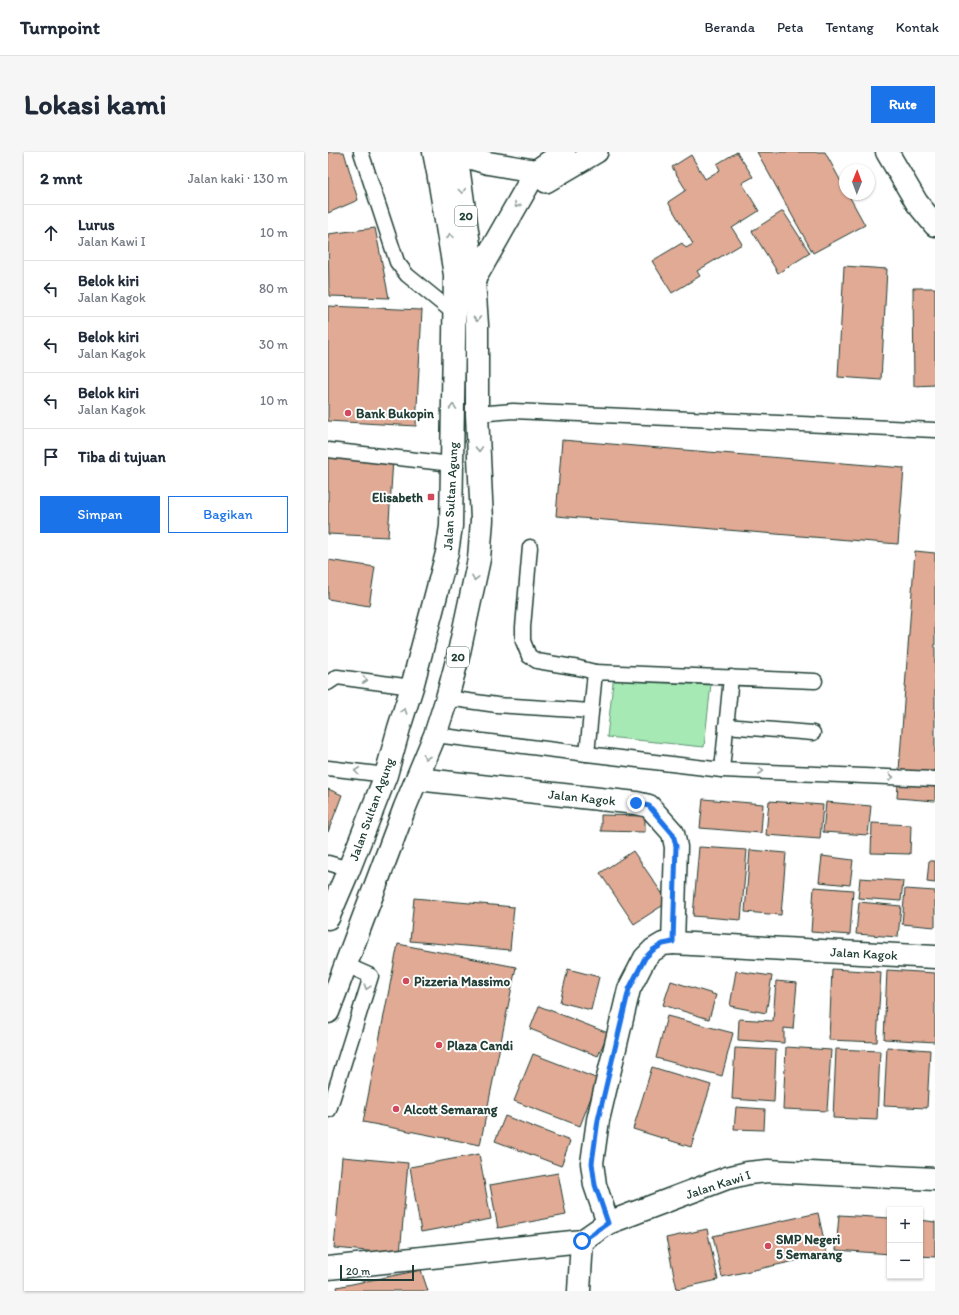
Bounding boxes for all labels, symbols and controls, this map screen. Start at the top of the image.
text: Turnpoint [20,16,100,39]
text: Beranda [704,19,755,36]
text: Peta [777,19,803,36]
text: Tentang [825,19,874,36]
text: Kontak [896,19,939,36]
button: Rute [871,86,935,123]
text: Lokasi kami [24,87,166,121]
north arrow [839,164,875,200]
text: 2 mnt [40,168,83,188]
text: Jalan kaki · 130 m [188,171,288,186]
one-way arrow [457,187,466,194]
one-way arrow [514,201,521,208]
road number: 20 [455,206,477,226]
text: Lurus [78,216,115,234]
icon: ahead [40,222,62,244]
text: 10 m [260,225,288,240]
one-way arrow [446,233,454,239]
text: Jalan Kawi I [78,234,146,249]
text: Belok kiri [78,272,139,290]
icon: left [40,278,62,300]
text: 80 m [259,281,288,296]
text: Jalan Kagok [78,290,146,305]
one-way arrow [472,316,481,322]
text: Belok kiri [78,328,139,346]
icon: left [40,334,62,356]
text: 30 m [259,337,288,352]
text: Jalan Kagok [78,346,146,361]
text: Belok kiri [78,384,139,402]
icon: left [40,390,62,412]
text: 10 m [260,393,288,408]
text: Jalan Kagok [78,402,146,417]
one-way arrow [449,404,457,410]
place label: Bank Bukopin [356,406,435,422]
marker: Bank Bukopin [343,408,353,418]
street label: Jalan Sultan Agung [440,441,461,551]
icon: arrive [40,446,62,468]
one-way arrow [474,446,483,452]
text: Tiba di tujuan [78,448,166,466]
place label: Elisabeth [372,490,423,505]
marker: Elisabeth [426,492,436,502]
button: Simpan [40,496,160,533]
button: Bagikan [168,496,288,533]
one-way arrow [471,575,479,581]
road number: 20 [447,647,469,667]
one-way arrow [362,676,368,685]
one-way arrow [400,708,408,715]
one-way arrow [422,754,430,761]
street label: Jalan Sultan Agung [346,755,397,863]
one-way arrow [354,767,360,776]
one-way arrow [758,767,764,776]
one-way arrow [888,773,894,781]
street label: Jalan Kagok [547,786,617,809]
route end [627,794,645,812]
street label: Jalan Kagok [830,944,898,963]
place label: Pizzeria Massimo [414,974,510,989]
marker: Pizzeria Massimo [401,976,411,986]
one-way arrow [363,983,372,990]
place label: Plaza Candi [447,1038,513,1053]
marker: Plaza Candi [434,1040,444,1050]
place label: Alcott Semarang [403,1102,498,1118]
marker: Alcott Semarang [391,1104,401,1114]
street label: Jalan Kawi I [684,1167,753,1202]
map controls [887,1207,923,1279]
button: + [887,1207,923,1243]
route start [573,1232,591,1250]
place label: SMP Negeri 5 Semarang [776,1232,843,1263]
marker: SMP Negeri 5 Semarang [763,1241,773,1251]
button: − [887,1243,923,1279]
scale bar [340,1263,414,1282]
text: 20 m [346,1265,370,1278]

